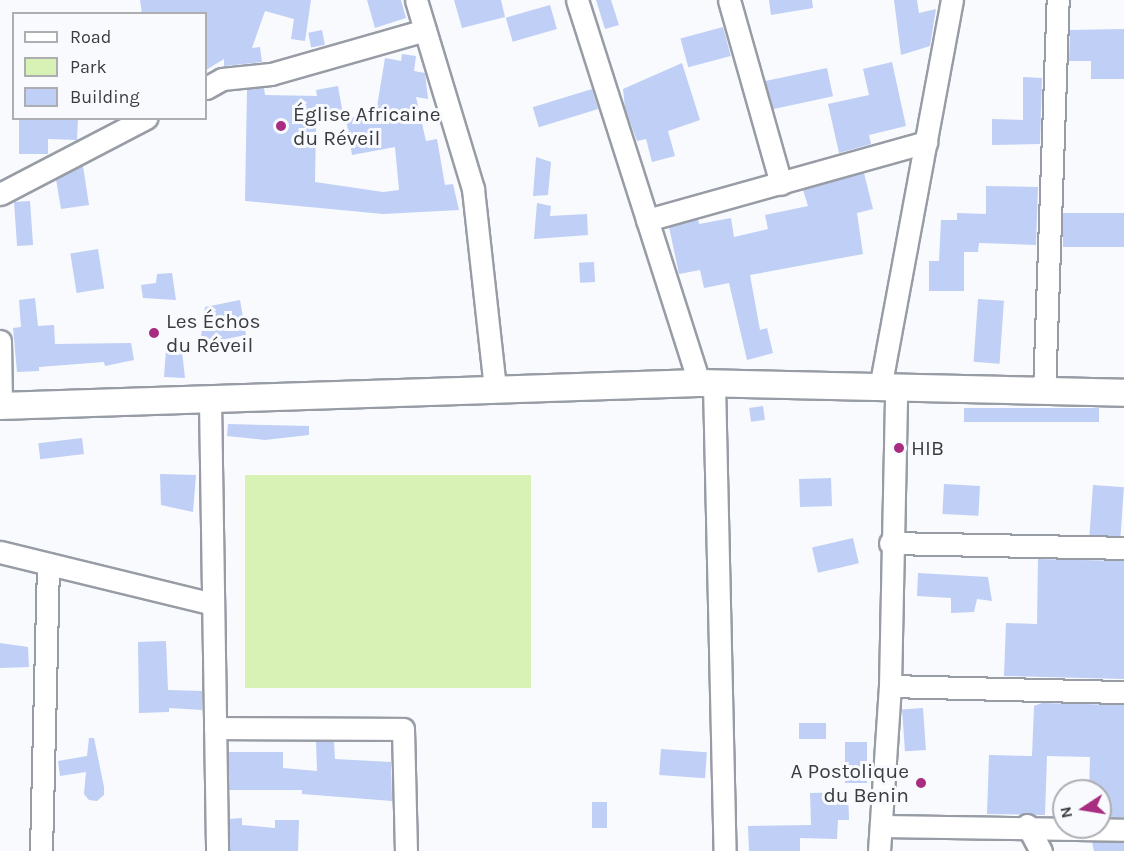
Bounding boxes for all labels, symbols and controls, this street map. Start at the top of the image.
legend [12,12,207,120]
text: Road [70,26,111,48]
text: Park [70,56,107,78]
text: Building [70,86,140,108]
place label: Église Africaine du Réveil [293,101,441,151]
marker: Église Africaine du Réveil [274,119,288,133]
place label: Les Échos du Réveil [166,308,260,358]
marker: Les Échos du Réveil [147,326,161,340]
place label: HIB [911,435,944,461]
marker: HIB [892,441,906,455]
place label: A Postolique du Benin [791,758,909,808]
marker: A Postolique du Benin [914,776,928,790]
north arrow [1052,779,1112,839]
text: N [1055,805,1076,820]

